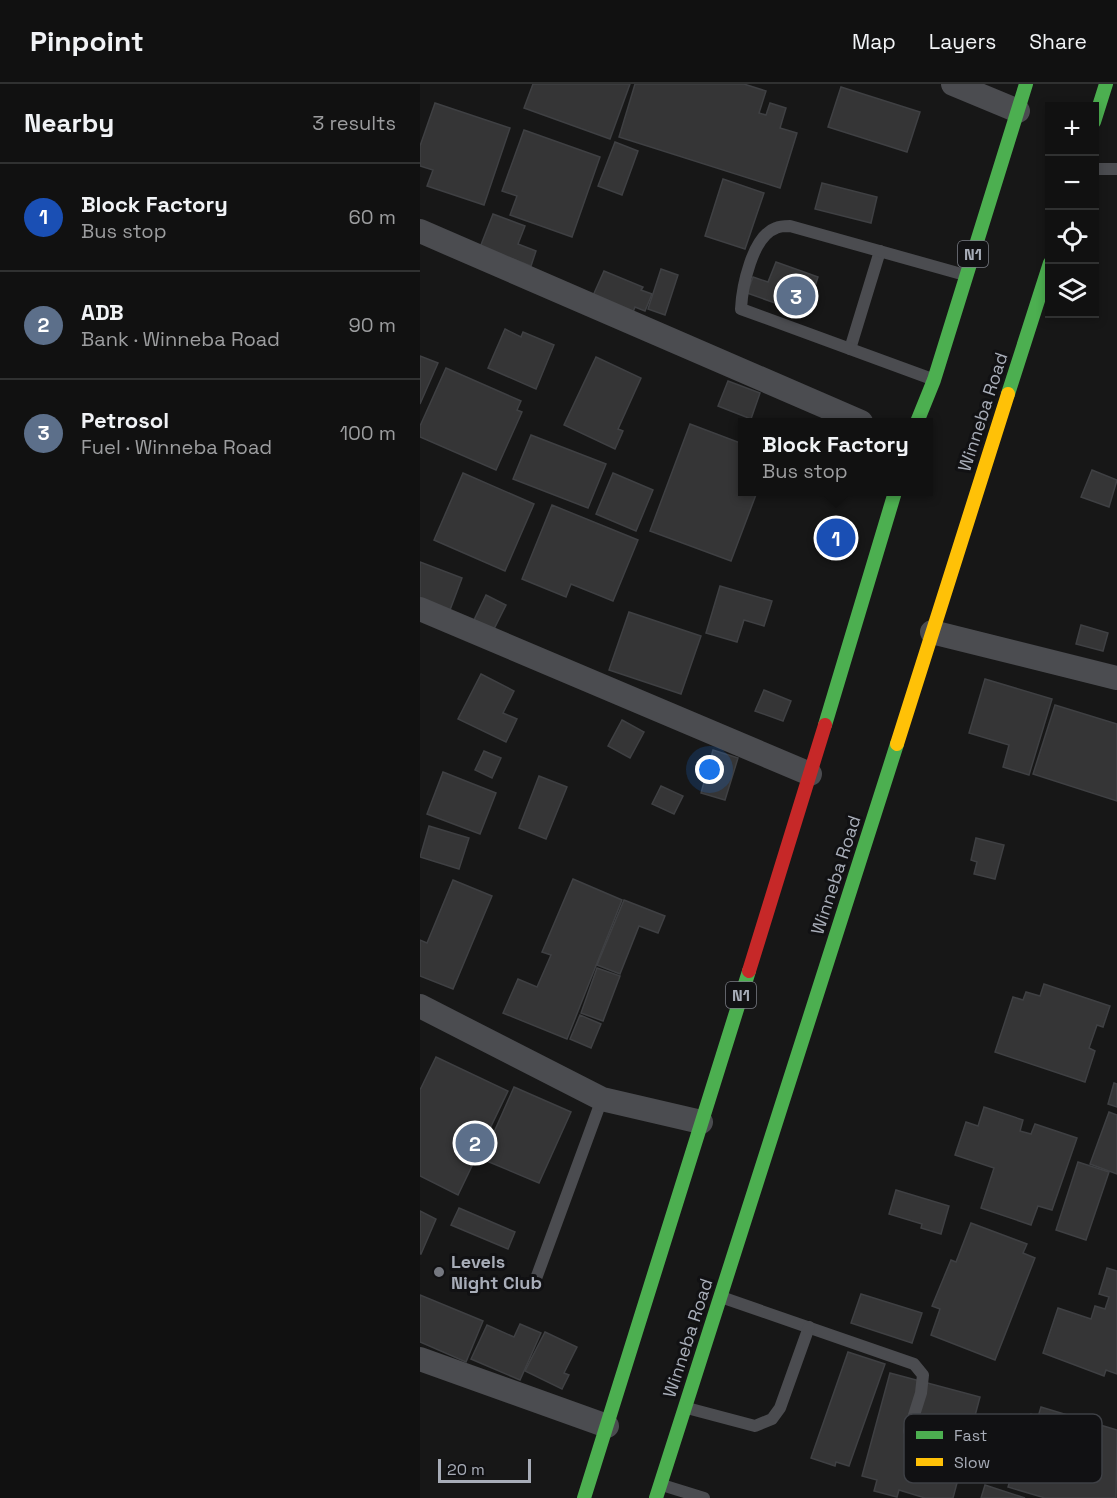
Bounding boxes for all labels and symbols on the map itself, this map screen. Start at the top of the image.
road number: N1 [958,241,988,267]
pin: 3 [776,274,815,318]
street label: Winneba Road [952,349,1013,474]
pin: 1 [816,516,856,560]
your location [695,755,724,784]
street label: Winneba Road [805,812,866,937]
road number: N1 [726,982,756,1008]
pin: 2 [456,1120,494,1166]
place label: Levels Night Club [451,1250,542,1294]
marker: Levels Night Club [432,1265,446,1279]
street label: Winneba Road [657,1275,718,1400]
legend [904,1414,1102,1483]
text: Fast [954,1425,987,1446]
text: Slow [954,1452,990,1473]
scale bar [438,1456,531,1484]

